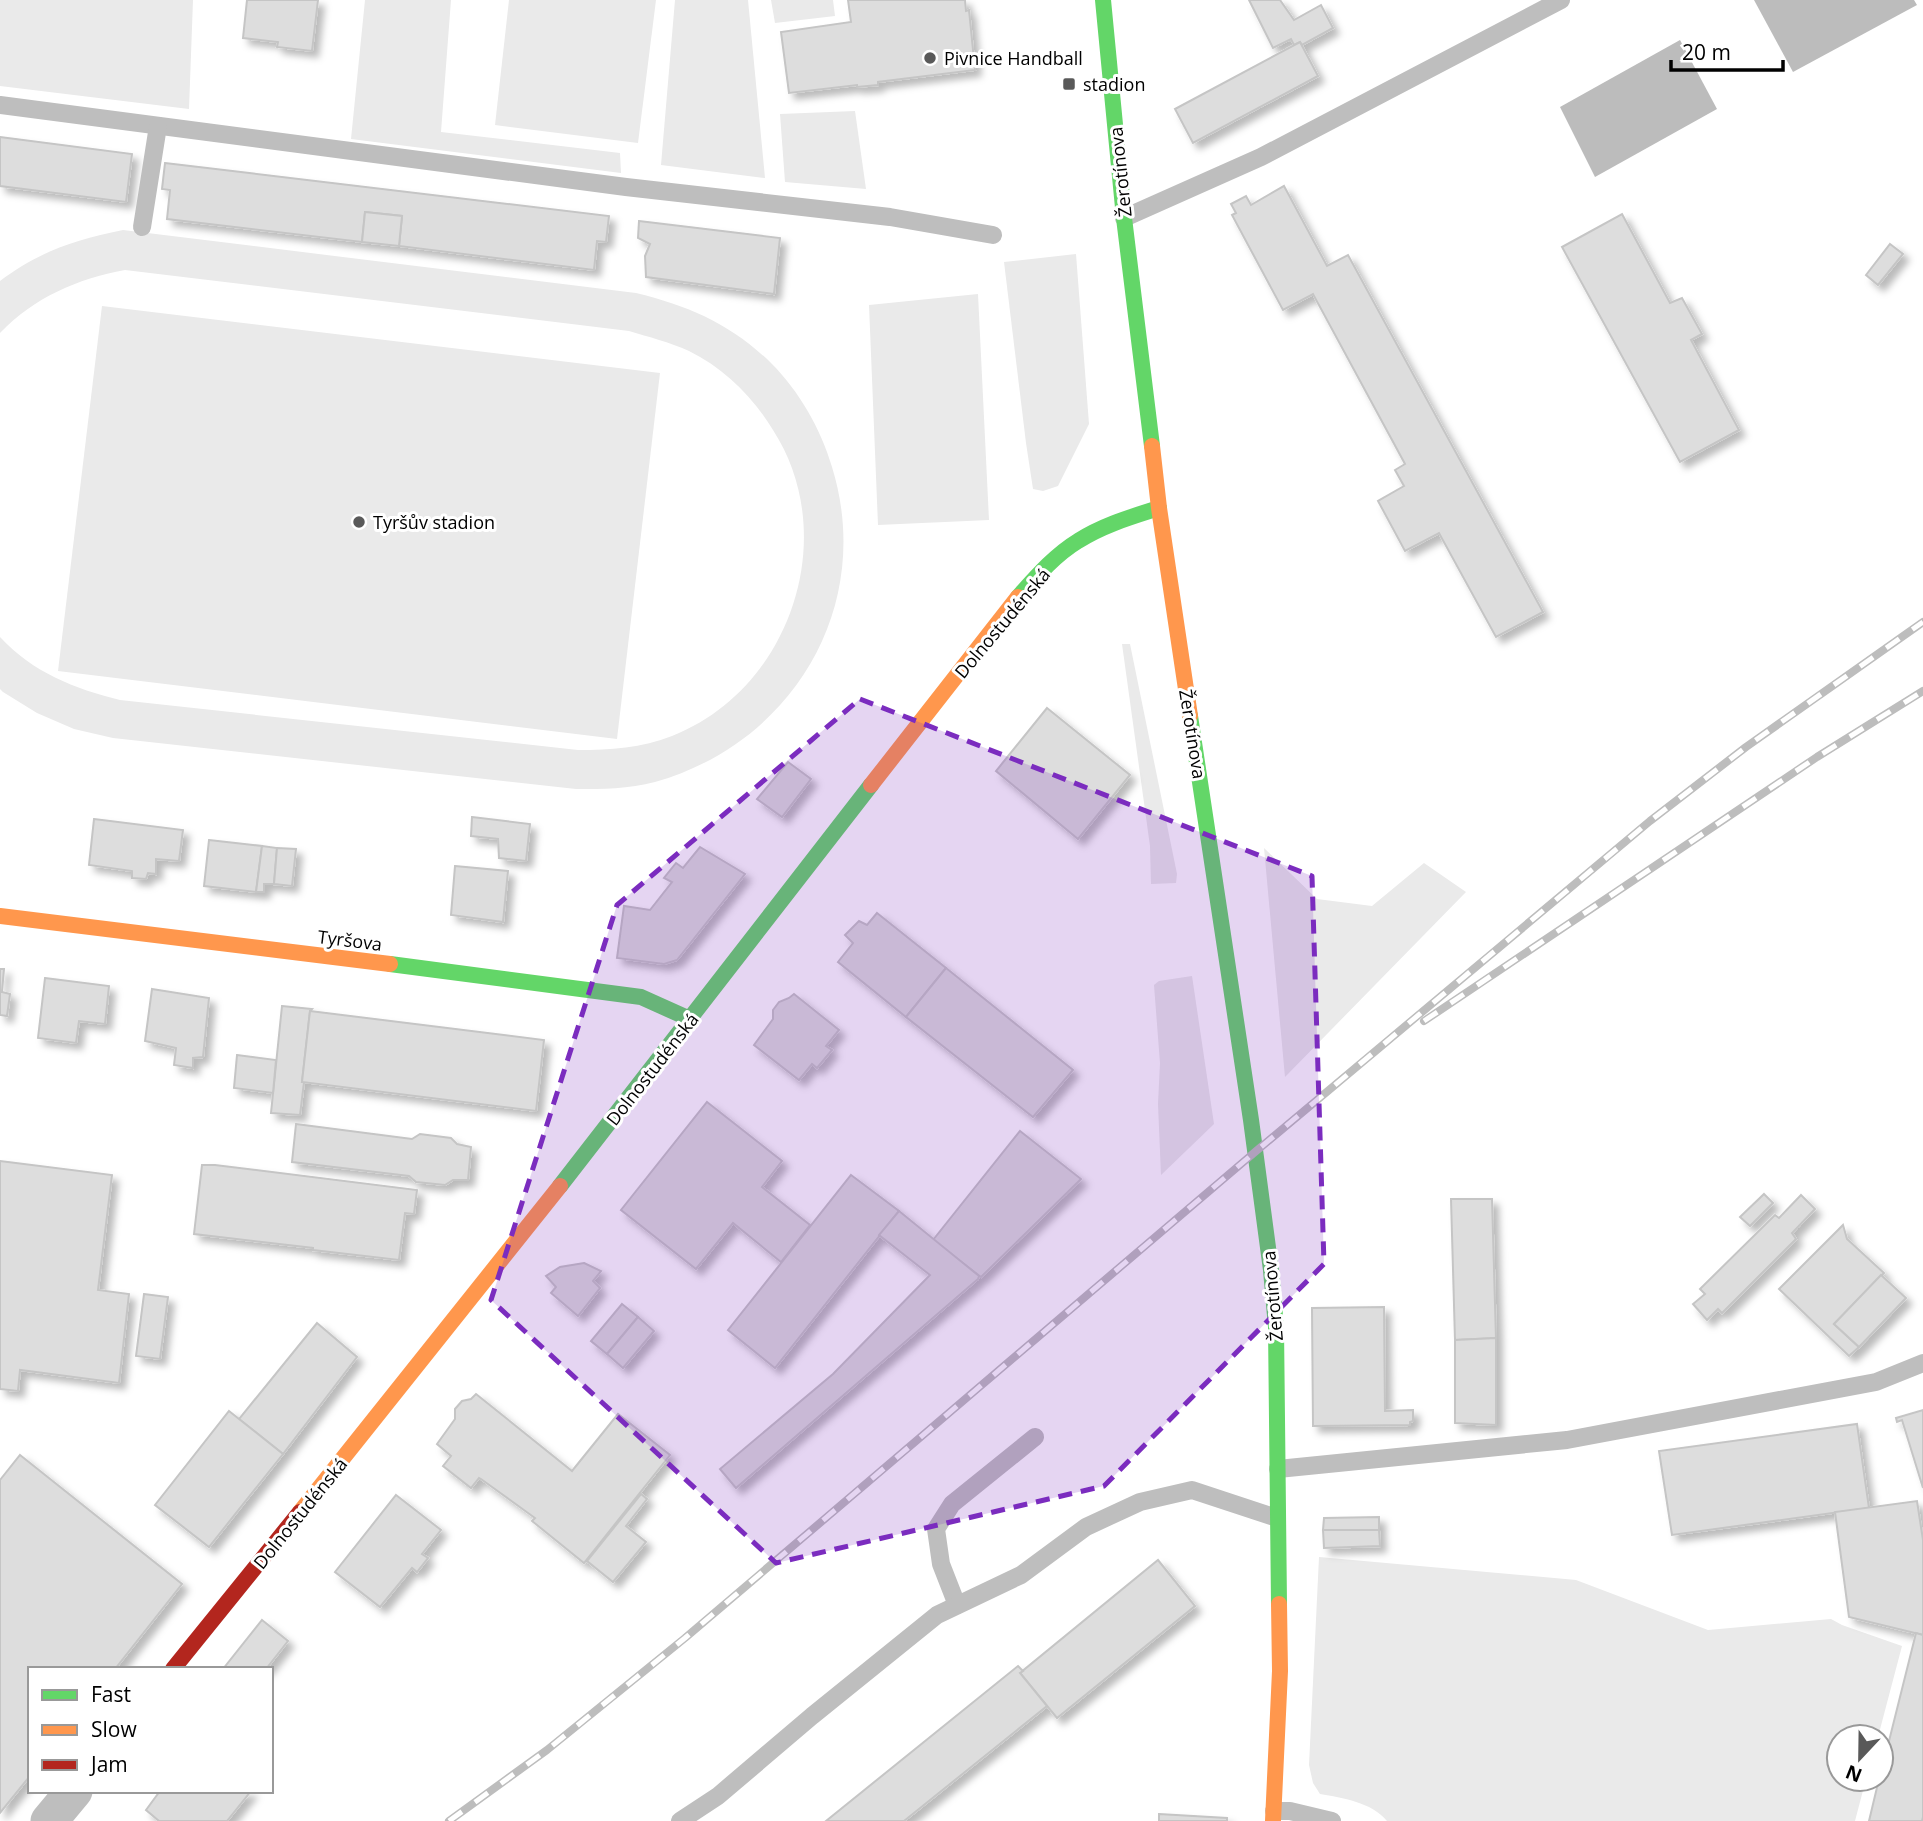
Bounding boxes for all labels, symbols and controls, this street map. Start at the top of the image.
scale bar [1671,28,1783,72]
text: 20 m [1682,38,1731,66]
place label: Pivnice Handball [944,46,1083,70]
marker: Pivnice Handball [922,50,938,66]
place label: stadion [1083,72,1145,96]
marker: stadion [1061,76,1077,92]
street label: Žerotínova [1103,126,1137,218]
place label: Tyršův stadion [373,510,495,534]
marker: Tyršův stadion [351,514,367,530]
street label: Dolnostudénská [949,563,1055,683]
street label: Žerotínova [1174,687,1212,781]
street label: Tyršova [316,924,384,956]
street label: Dolnostudénská [601,1008,703,1130]
street label: Žerotínova [1256,1250,1288,1342]
street label: Dolnostudénská [248,1452,352,1574]
legend [28,1667,273,1793]
text: Fast [91,1680,131,1708]
text: Slow [91,1715,137,1743]
north arrow [1825,1723,1895,1793]
text: Jam [89,1750,128,1778]
text: N [1842,1759,1866,1789]

